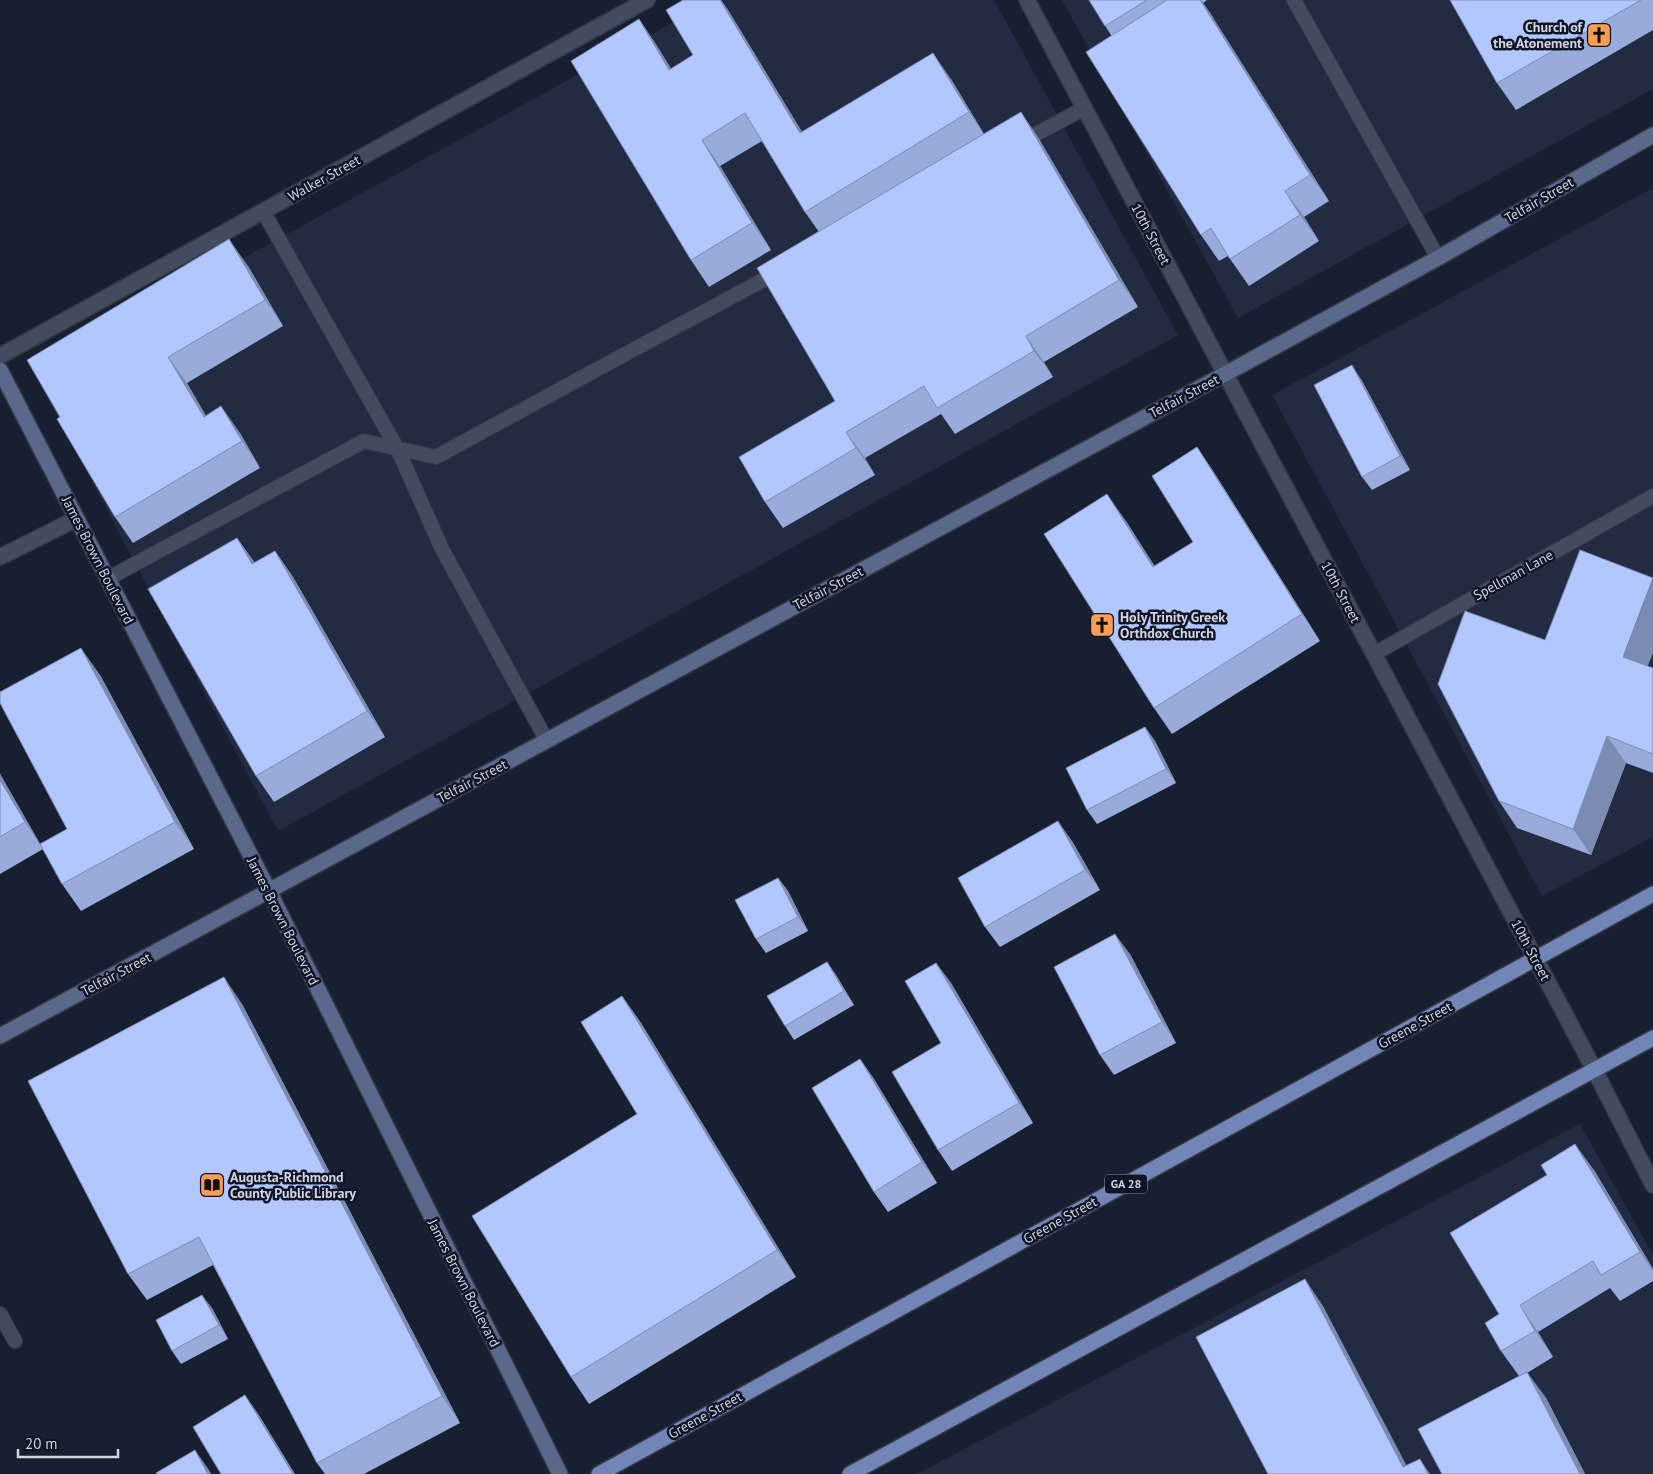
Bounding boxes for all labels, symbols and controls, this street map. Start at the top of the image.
place label: Church of the Atonement [1493,18,1584,52]
church icon: Church of the Atonement [1586,22,1612,48]
street label: Walker Street [285,151,364,205]
street label: Telfair Street [1501,173,1577,227]
street label: 10th Street [1127,200,1175,268]
street label: Telfair Street [1146,370,1222,422]
street label: James Brown Boulevard [57,492,138,627]
street label: Spellman Lane [1470,546,1556,604]
street label: 10th Street [1317,558,1365,626]
street label: Telfair Street [790,562,866,614]
place label: Holy Trinity Greek Orthdox Church [1120,608,1225,642]
church icon: Holy Trinity Greek Orthdox Church [1089,612,1115,638]
street label: Telfair Street [434,755,510,807]
street label: James Brown Boulevard [242,853,323,988]
street label: 10th Street [1507,916,1555,984]
street label: Telfair Street [78,948,154,1000]
street label: Greene Street [1375,997,1455,1053]
place label: Augusta-Richmond County Public Library [230,1168,356,1202]
library icon: Augusta-Richmond County Public Library [199,1172,225,1198]
road number: GA 28 [1105,1174,1147,1194]
street label: Greene Street [1020,1192,1100,1248]
street label: James Brown Boulevard [423,1215,504,1350]
street label: Greene Street [665,1387,745,1443]
scale bar [18,1426,118,1458]
text: 20 m [25,1434,58,1453]

